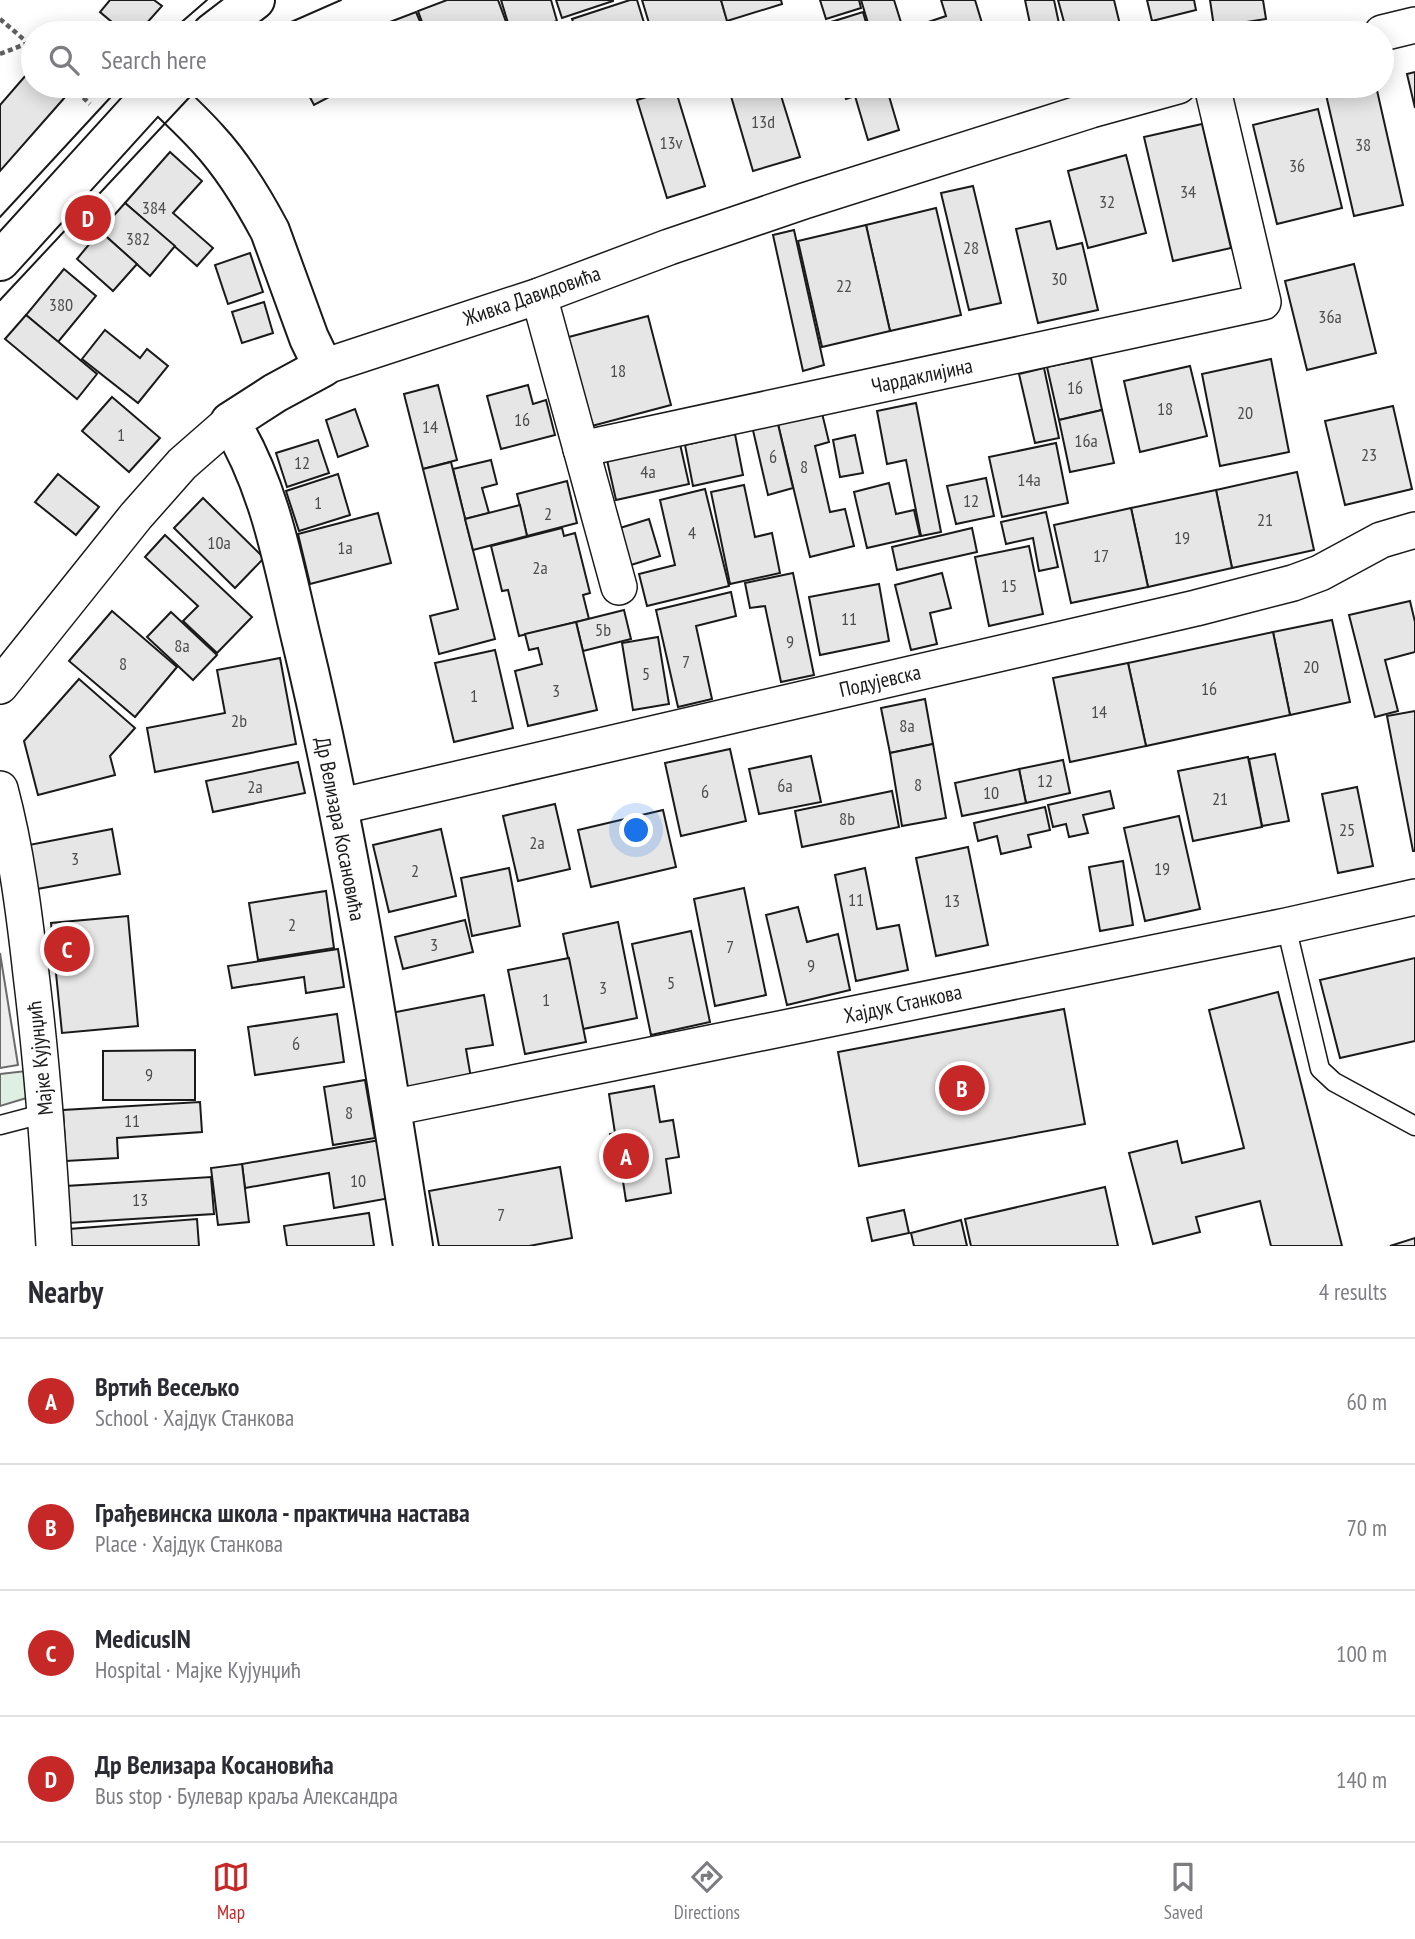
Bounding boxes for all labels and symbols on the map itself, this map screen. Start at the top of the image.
house number: 13d [751,110,775,133]
house number: 13v [659,131,683,154]
house number: 38 [1355,133,1371,156]
house number: 36 [1289,154,1305,177]
house number: 34 [1180,180,1196,203]
house number: 32 [1099,190,1115,213]
pin: D [65,192,111,244]
house number: 384 [142,196,166,219]
house number: 382 [126,227,150,250]
house number: 28 [963,236,979,259]
street label: Живка Давидовића [459,259,604,332]
house number: 30 [1051,267,1067,290]
house number: 22 [836,274,852,297]
house number: 380 [49,293,73,316]
house number: 36a [1318,305,1342,328]
street label: Чардаклијина [869,352,975,399]
house number: 18 [610,359,626,382]
house number: 16 [1067,376,1083,399]
house number: 18 [1157,397,1173,420]
house number: 20 [1237,401,1253,424]
house number: 16 [514,408,530,431]
house number: 14 [422,415,438,438]
house number: 1 [117,423,125,446]
house number: 16a [1074,429,1098,452]
house number: 23 [1361,443,1377,466]
house number: 6 [769,445,777,468]
house number: 12 [294,451,310,474]
house number: 8 [800,455,808,478]
house number: 4a [640,460,656,483]
house number: 14a [1017,468,1041,491]
house number: 12 [963,489,979,512]
house number: 1 [314,491,322,514]
house number: 2 [544,502,552,525]
house number: 21 [1257,508,1273,531]
house number: 4 [688,521,696,544]
house number: 19 [1174,526,1190,549]
house number: 10a [207,531,231,554]
house number: 1a [337,536,353,559]
house number: 17 [1093,544,1109,567]
house number: 2a [532,556,548,579]
house number: 15 [1001,574,1017,597]
house number: 11 [841,607,857,630]
house number: 5b [595,618,611,641]
house number: 9 [786,630,794,653]
house number: 8a [174,634,190,657]
house number: 7 [682,650,690,673]
house number: 8 [119,652,127,675]
house number: 20 [1303,655,1319,678]
street label: Подујевска [836,658,923,703]
house number: 5 [642,662,650,685]
house number: 16 [1201,677,1217,700]
house number: 3 [552,679,560,702]
house number: 1 [470,684,478,707]
house number: 14 [1091,700,1107,723]
house number: 2b [231,709,247,732]
house number: 8a [899,714,915,737]
street label: Др Велизара Косановића [309,735,372,923]
house number: 12 [1037,769,1053,792]
house number: 8 [914,773,922,796]
house number: 6a [777,774,793,797]
house number: 2a [247,775,263,798]
house number: 6 [701,780,709,803]
house number: 10 [983,781,999,804]
house number: 21 [1212,787,1228,810]
house number: 8b [839,807,855,830]
your location [619,813,653,847]
house number: 25 [1339,818,1355,841]
house number: 2a [529,831,545,854]
house number: 3 [71,847,79,870]
house number: 19 [1154,857,1170,880]
house number: 2 [411,859,419,882]
house number: 11 [848,888,864,911]
house number: 13 [944,889,960,912]
house number: 2 [288,913,296,936]
pin: C [44,923,90,975]
house number: 3 [430,933,438,956]
house number: 7 [726,935,734,958]
house number: 9 [807,954,815,977]
house number: 5 [667,971,675,994]
house number: 3 [599,976,607,999]
street label: Хајдук Станкова [841,978,964,1029]
house number: 1 [542,988,550,1011]
street label: Мајке Кујунџић [20,1000,59,1116]
house number: 6 [292,1032,300,1055]
pin: B [939,1062,985,1114]
house number: 9 [145,1063,153,1086]
house number: 8 [345,1101,353,1124]
house number: 11 [124,1109,140,1132]
pin: A [603,1130,649,1182]
house number: 10 [350,1169,366,1192]
house number: 13 [132,1188,148,1211]
house number: 7 [497,1203,505,1226]

